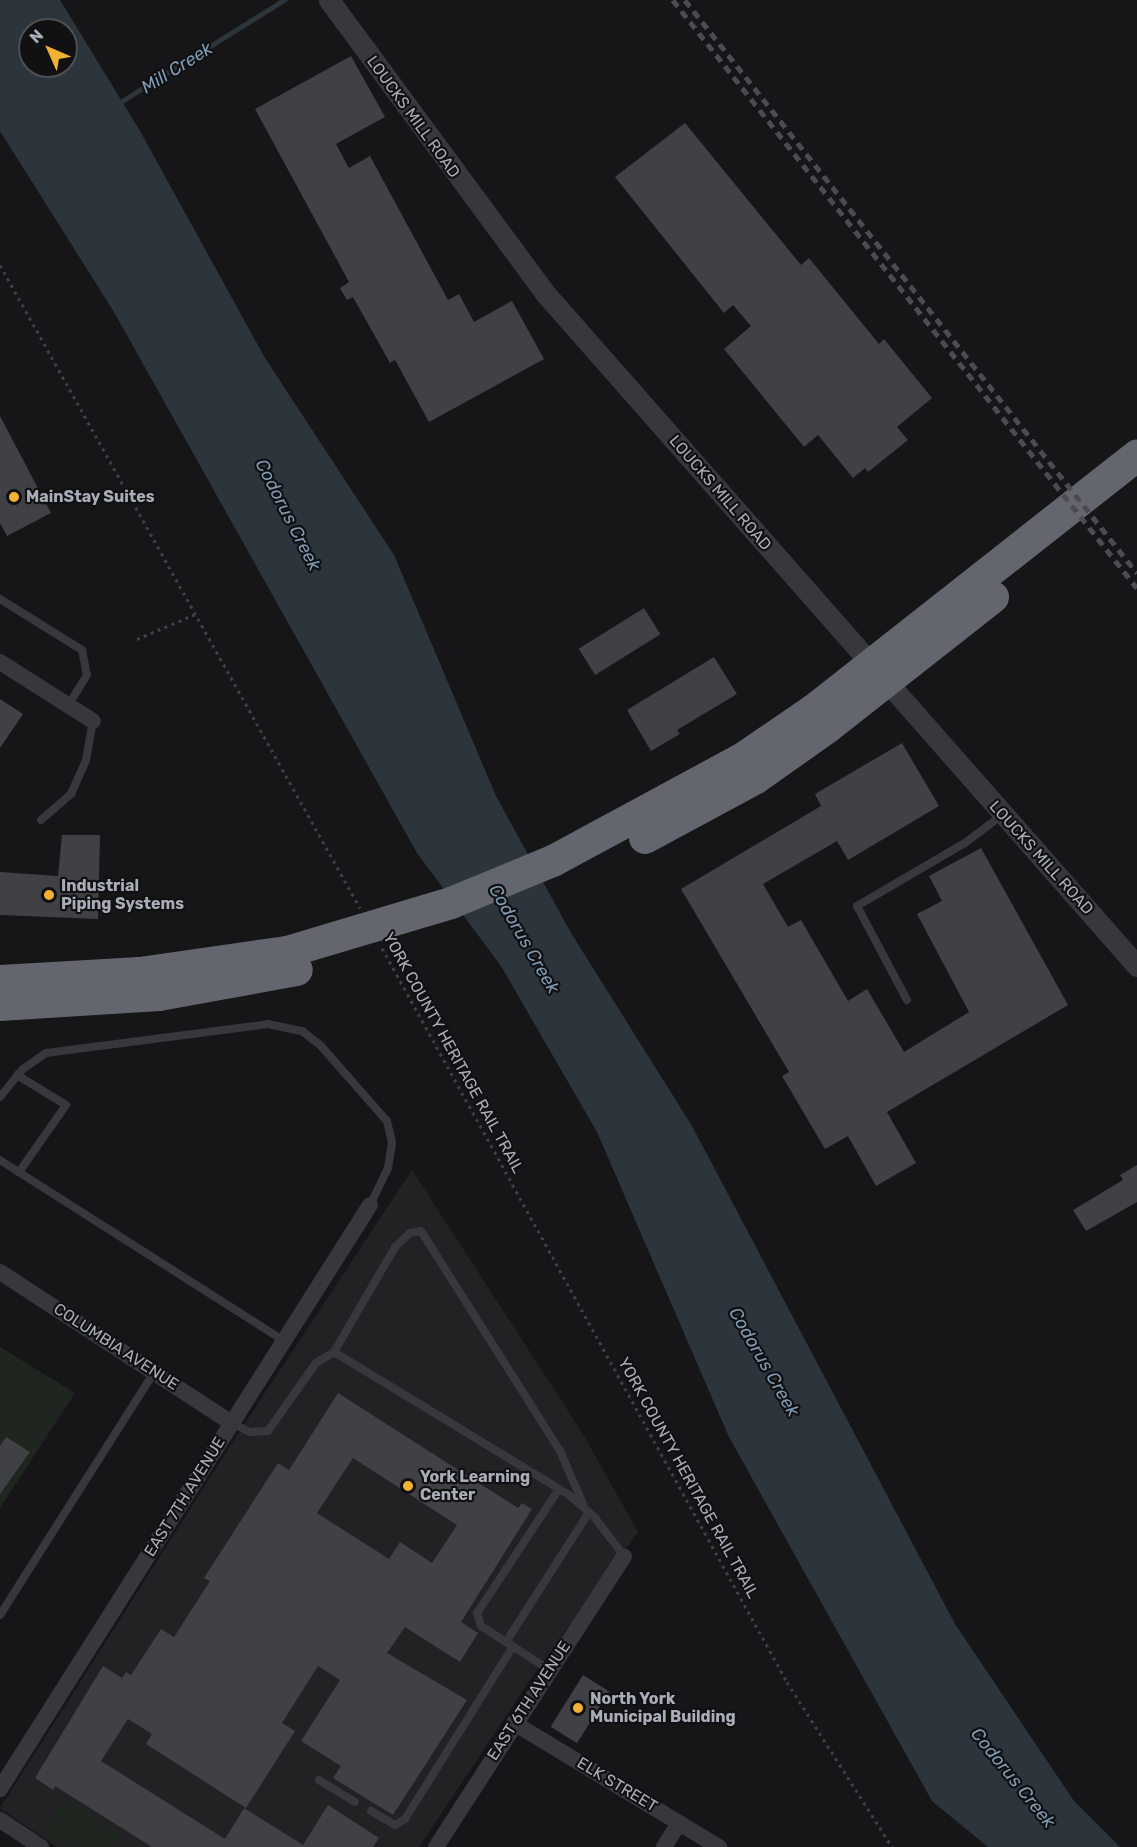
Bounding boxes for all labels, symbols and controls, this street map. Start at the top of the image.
north arrow [18,18,78,78]
text: N [26,26,47,47]
water label: Mill Creek [137,38,217,98]
street label: LOUCKS MILL ROAD [362,52,464,182]
street label: LOUCKS MILL ROAD [665,431,775,555]
water label: Codorus Creek [251,455,325,575]
place label: MainStay Suites [26,487,155,507]
marker: MainStay Suites [7,490,21,504]
street label: LOUCKS MILL ROAD [985,797,1097,919]
place label: Industrial Piping Systems [61,876,184,914]
water label: Codorus Creek [484,880,564,998]
marker: Industrial Piping Systems [42,888,56,902]
street label: YORK COUNTY HERITAGE RAIL TRAIL [378,929,528,1177]
street label: COLUMBIA AVENUE [50,1299,182,1395]
water label: Codorus Creek [724,1303,804,1421]
street label: YORK COUNTY HERITAGE RAIL TRAIL [613,1354,763,1602]
street label: EAST 7TH AVENUE [140,1433,230,1561]
place label: York Learning Center [420,1467,530,1505]
marker: York Learning Center [401,1479,415,1493]
street label: EAST 6TH AVENUE [483,1637,575,1765]
place label: North York Municipal Building [590,1689,736,1727]
marker: North York Municipal Building [571,1701,585,1715]
water label: Codorus Creek [966,1724,1060,1832]
street label: ELK STREET [573,1753,661,1817]

